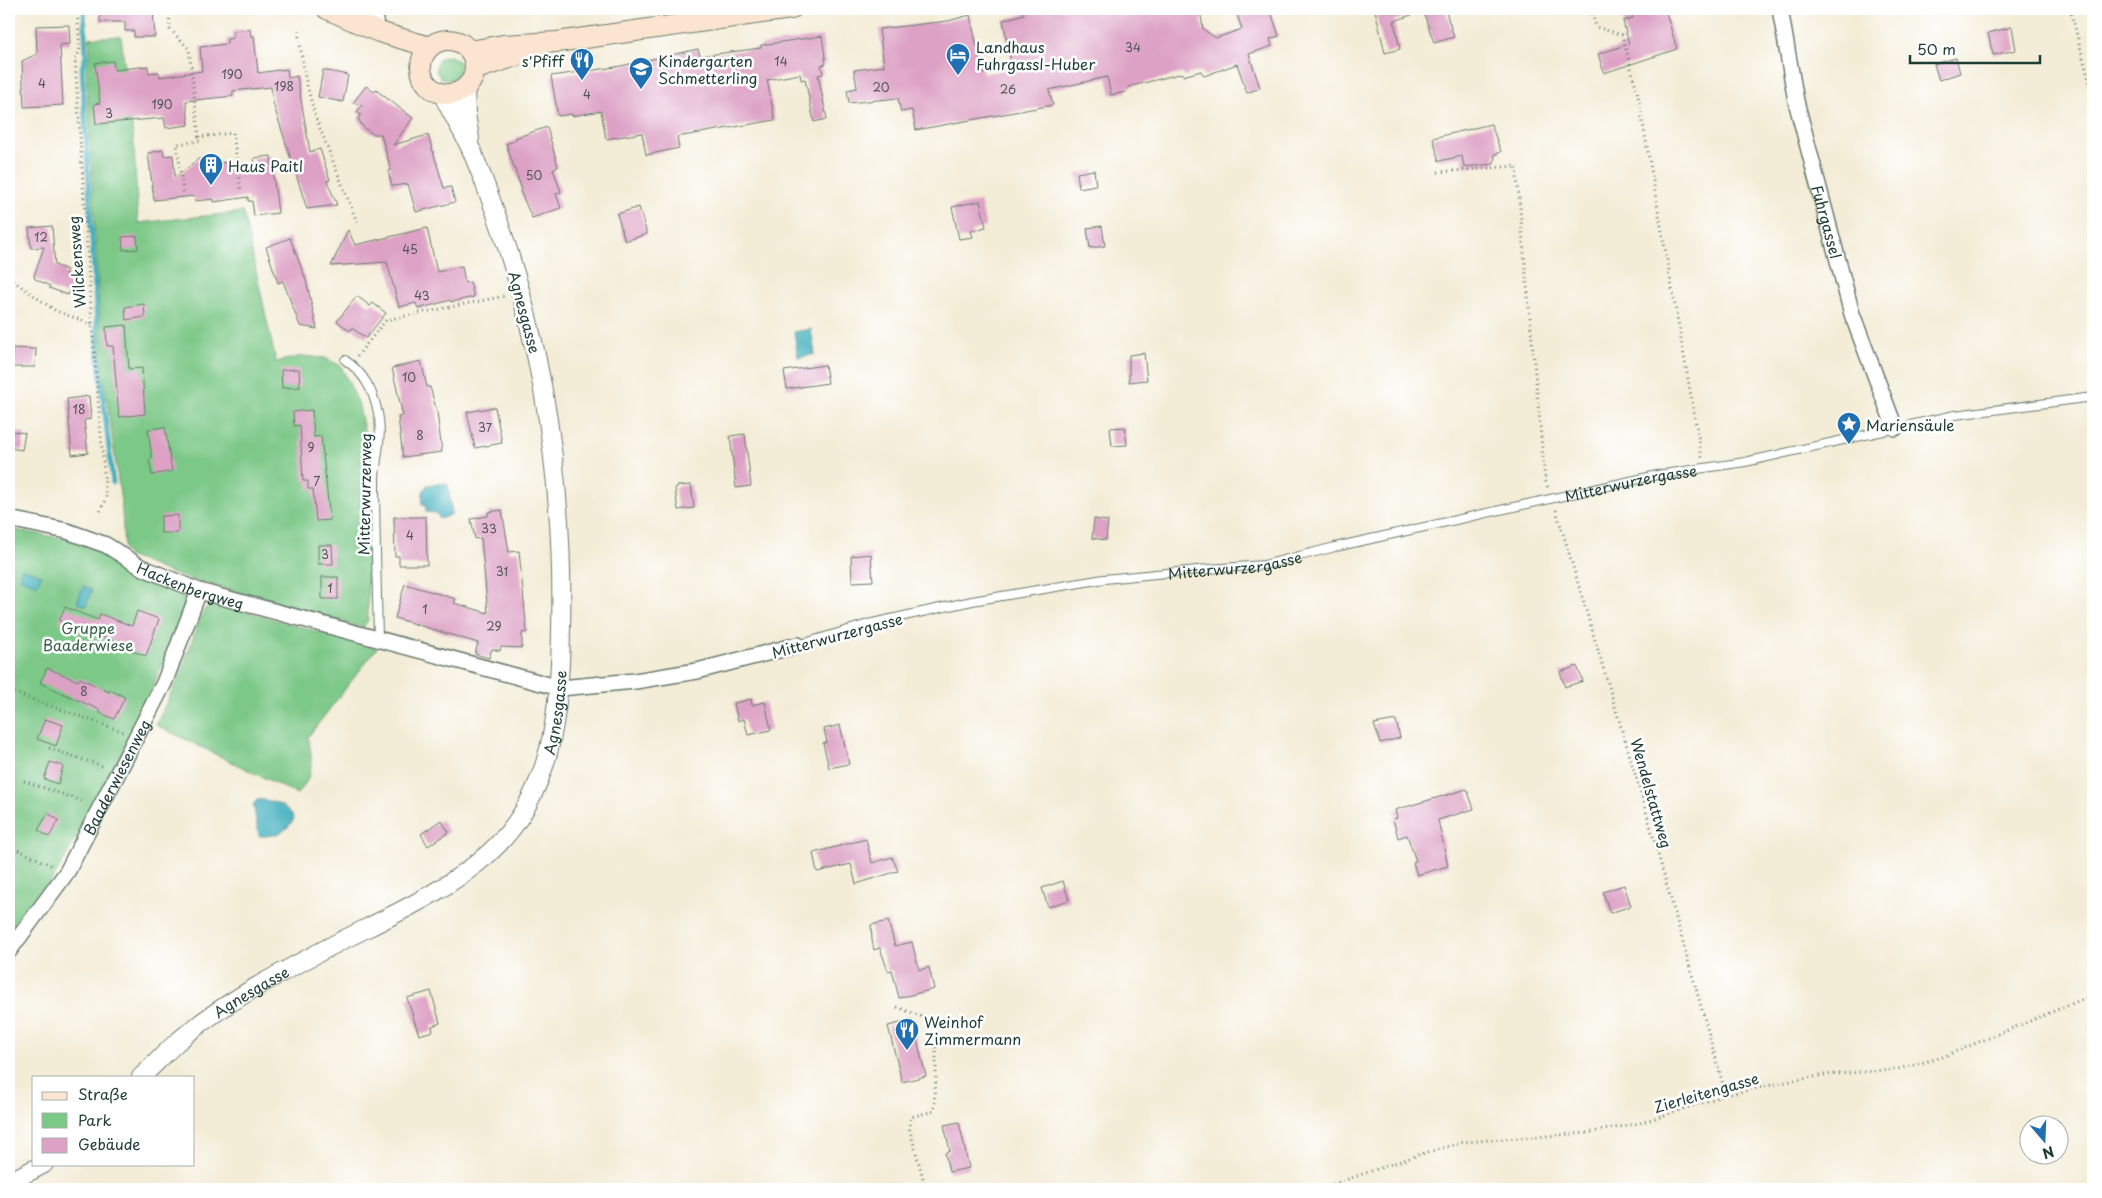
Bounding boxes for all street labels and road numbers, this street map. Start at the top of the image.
street label: Fuhrgassel [1807,182,1848,261]
street label: Wilckensweg [61,215,91,309]
street label: Agnesgasse [503,268,547,356]
street label: Mitterwurzerweg [351,433,377,555]
street label: Mitterwurzergasse [1562,458,1698,507]
street label: Mitterwurzergasse [1167,544,1304,584]
street label: Hackenbergweg [134,555,247,614]
street label: Mitterwurzergasse [769,606,905,664]
street label: Agnesgasse [537,670,571,757]
street label: Baaderwiesenweg [76,715,155,839]
street label: Wendelstattweg [1625,735,1679,851]
street label: Agnesgasse [208,959,293,1023]
street label: Zierleitengasse [1651,1066,1761,1118]

